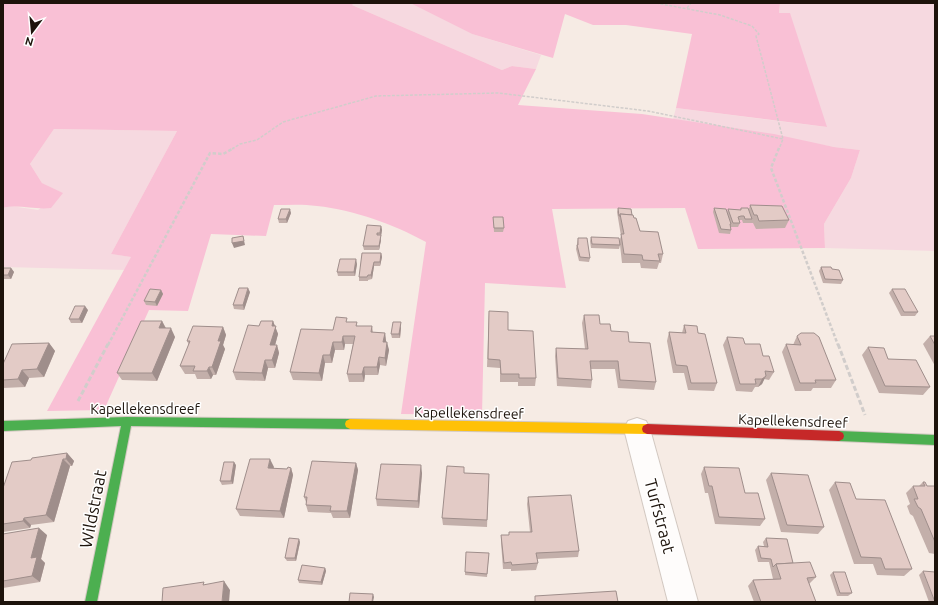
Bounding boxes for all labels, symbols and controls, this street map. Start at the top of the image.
north arrow [12,12,52,52]
text: N [24,35,35,49]
street label: Kapellekensdreef [90,401,200,417]
street label: Kapellekensdreef [414,404,525,422]
street label: Kapellekensdreef [738,411,849,431]
street label: Wildstraat [76,468,109,550]
street label: Turfstraat [641,477,680,555]

